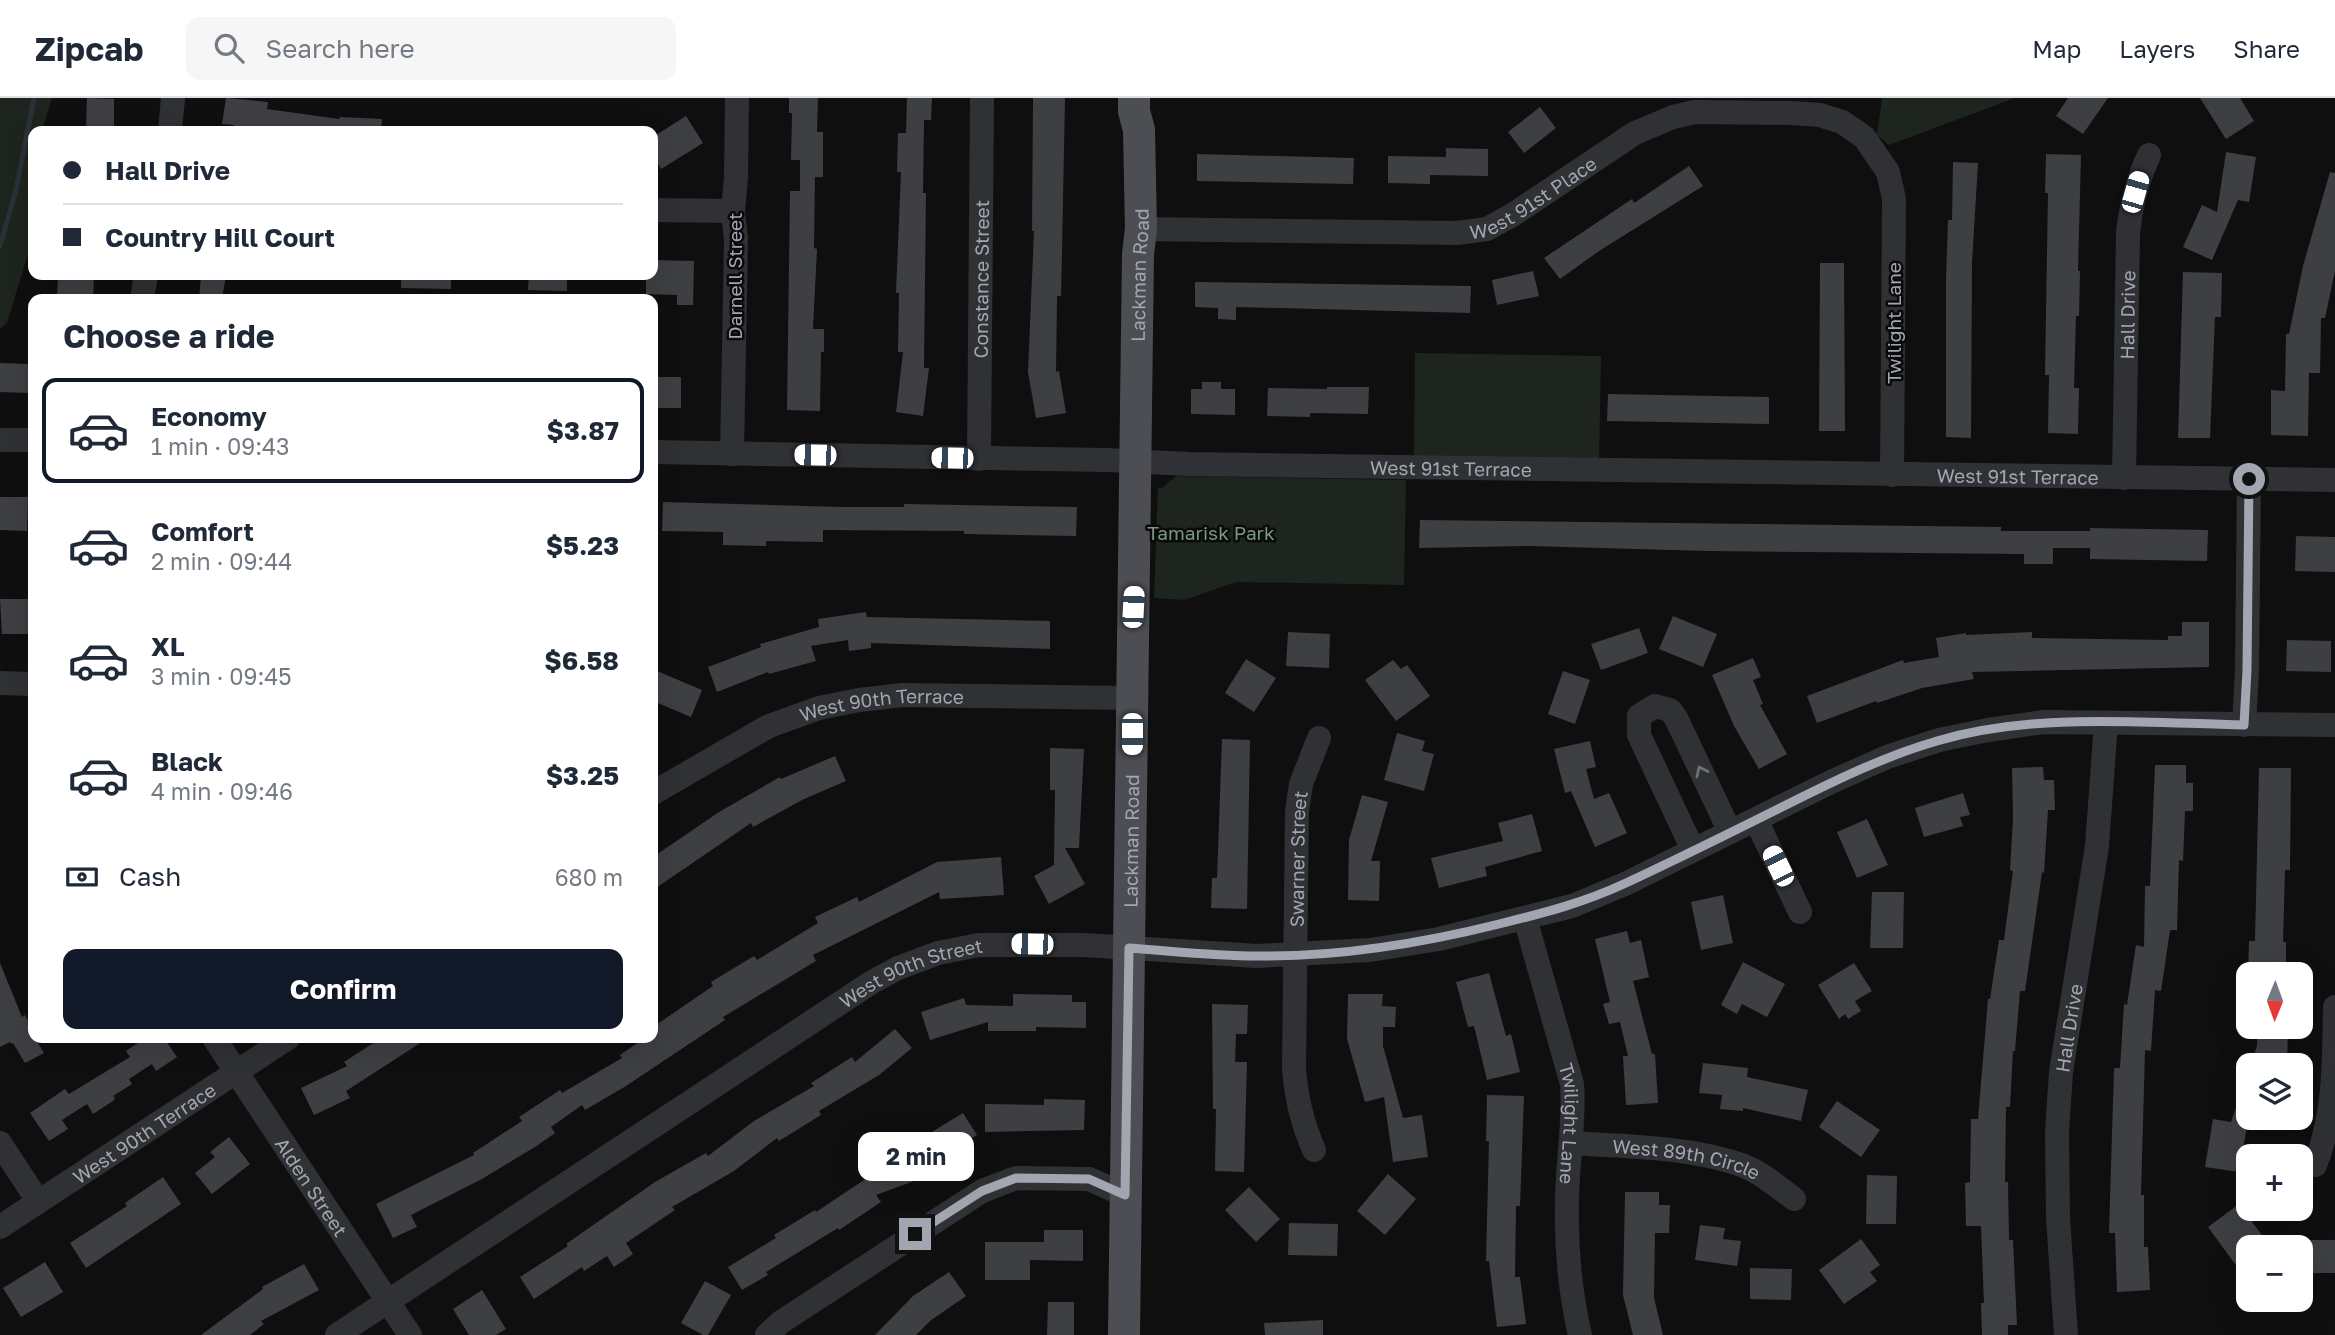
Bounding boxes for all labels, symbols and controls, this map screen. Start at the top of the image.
search box [186,17,676,80]
text: Zipcab [35,29,144,68]
icon: search [210,29,248,67]
text: Search here [266,33,415,64]
text: Map [2032,34,2081,63]
text: Layers [2119,34,2195,63]
text: Share [2233,34,2300,63]
street label: West 91st Place [1468,151,1600,243]
text: Hall Drive [105,155,230,186]
car [2120,169,2151,215]
street label: Constance Street [968,200,993,358]
street label: Lackman Road [1125,208,1153,342]
street label: Darnell Street [723,212,746,340]
text: Country Hill Court [105,222,335,253]
street label: Twilight Lane [1882,262,1905,384]
street label: Hall Drive [2114,270,2139,360]
text: Choose a ride [63,317,275,355]
icon: car [67,399,130,462]
text: Economy [151,401,267,432]
text: $3.87 [547,415,619,446]
text: 1 min · 09:43 [151,432,290,460]
car [794,444,837,466]
car [931,447,974,469]
street label: West 91st Terrace [1370,455,1532,480]
street label: West 91st Terrace [1937,463,2099,488]
route start [2233,463,2265,495]
icon: car [67,514,130,577]
text: Comfort [151,516,254,547]
park label: Tamarisk Park [1147,521,1275,544]
text: $5.23 [546,530,619,561]
text: 2 min · 09:44 [151,547,292,575]
car [1122,585,1145,629]
icon: car [67,629,130,692]
text: XL [151,631,185,662]
text: $6.58 [544,645,619,676]
text: 3 min · 09:45 [151,662,292,690]
street label: West 90th Terrace [796,683,964,726]
car [1122,713,1143,755]
icon: car [67,744,130,807]
text: Black [151,746,223,777]
text: $3.25 [546,760,619,791]
one-way arrow [1695,766,1709,778]
street label: Lackman Road [1118,774,1143,908]
text: 4 min · 09:46 [151,777,293,805]
street label: Swarner Street [1284,789,1311,927]
car [1760,843,1797,889]
icon: cash [63,858,101,896]
text: Cash [119,861,181,892]
text: 680 m [555,863,623,891]
street label: West 90th Street [835,933,984,1012]
car [1011,933,1054,955]
button: Confirm [63,949,623,1029]
north arrow [2236,962,2314,1040]
map controls [2236,962,2313,1312]
street label: Hall Drive [2050,982,2086,1074]
button: layers [2236,1053,2313,1130]
street label: Twilight Lane [1555,1060,1584,1185]
street label: West 90th Terrace [68,1077,220,1188]
callout: 2 min [857,1132,973,1182]
street label: Alden Street [271,1133,353,1240]
street label: West 89th Circle [1612,1134,1765,1184]
text: 2 min [886,1142,946,1170]
button: + [2236,1144,2313,1221]
route end [899,1218,931,1250]
button: − [2236,1235,2313,1312]

